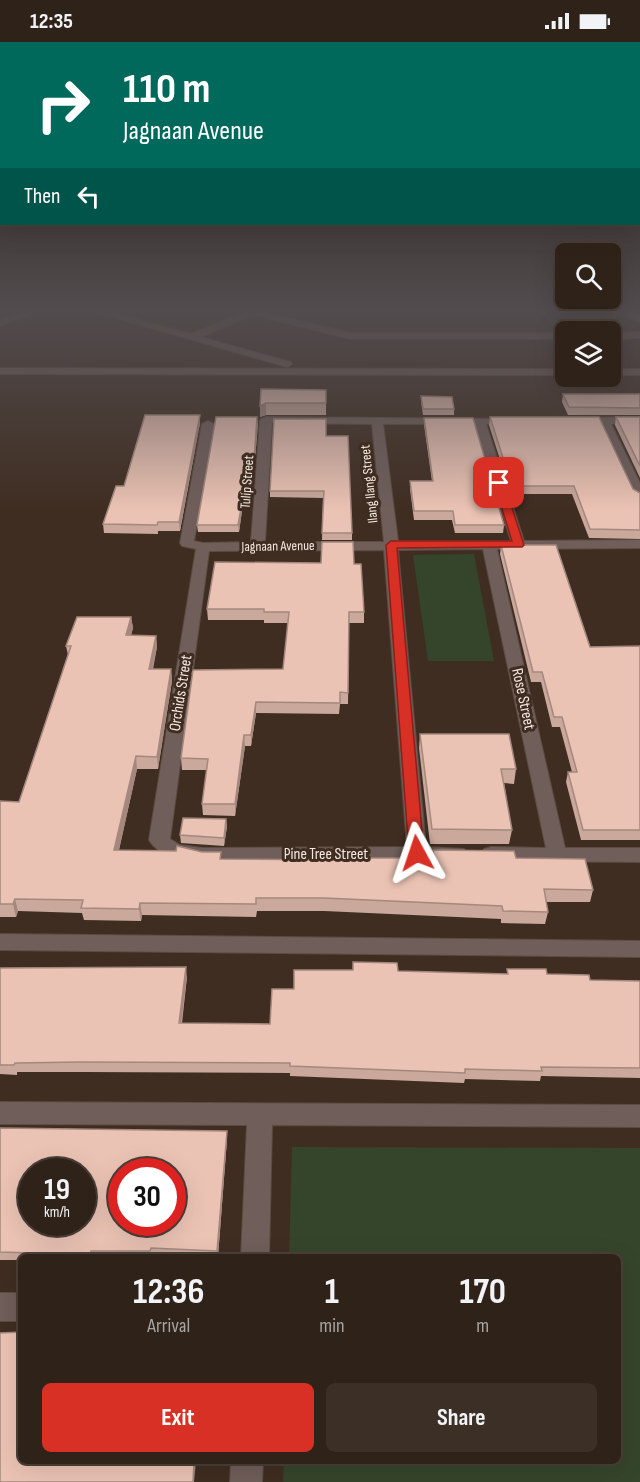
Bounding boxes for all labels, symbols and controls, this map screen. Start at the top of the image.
text: 12:35 [30,8,73,35]
text: 110 m [123,64,210,115]
icon: right [24,66,102,144]
text: Jagnaan Avenue [123,115,264,147]
icon: left [72,180,105,213]
text: Then [24,183,60,210]
map controls [555,243,621,387]
button: search [555,243,621,309]
button: layers [555,321,621,387]
street label: Ilang Ilang Street [356,444,382,524]
street label: Tulip Street [237,455,257,509]
pin [473,457,524,508]
icon: arrive [482,466,515,499]
street label: Jagnaan Avenue [240,537,315,555]
street label: Orchids Street [166,653,196,733]
street label: Rose Street [507,667,539,732]
position arrow [385,821,449,885]
street label: Pine Tree Street [284,845,368,864]
speed limit sign: 30 [108,1158,186,1236]
text: 19 [44,1172,70,1208]
text: km/h [44,1203,70,1222]
text: 12:36 [133,1271,204,1314]
text: 1 [325,1271,339,1314]
text: 170 [459,1271,506,1314]
text: Arrival [147,1314,190,1338]
text: min [319,1314,344,1338]
text: m [476,1314,489,1338]
button: Exit [42,1383,314,1452]
button: Share [326,1383,597,1452]

